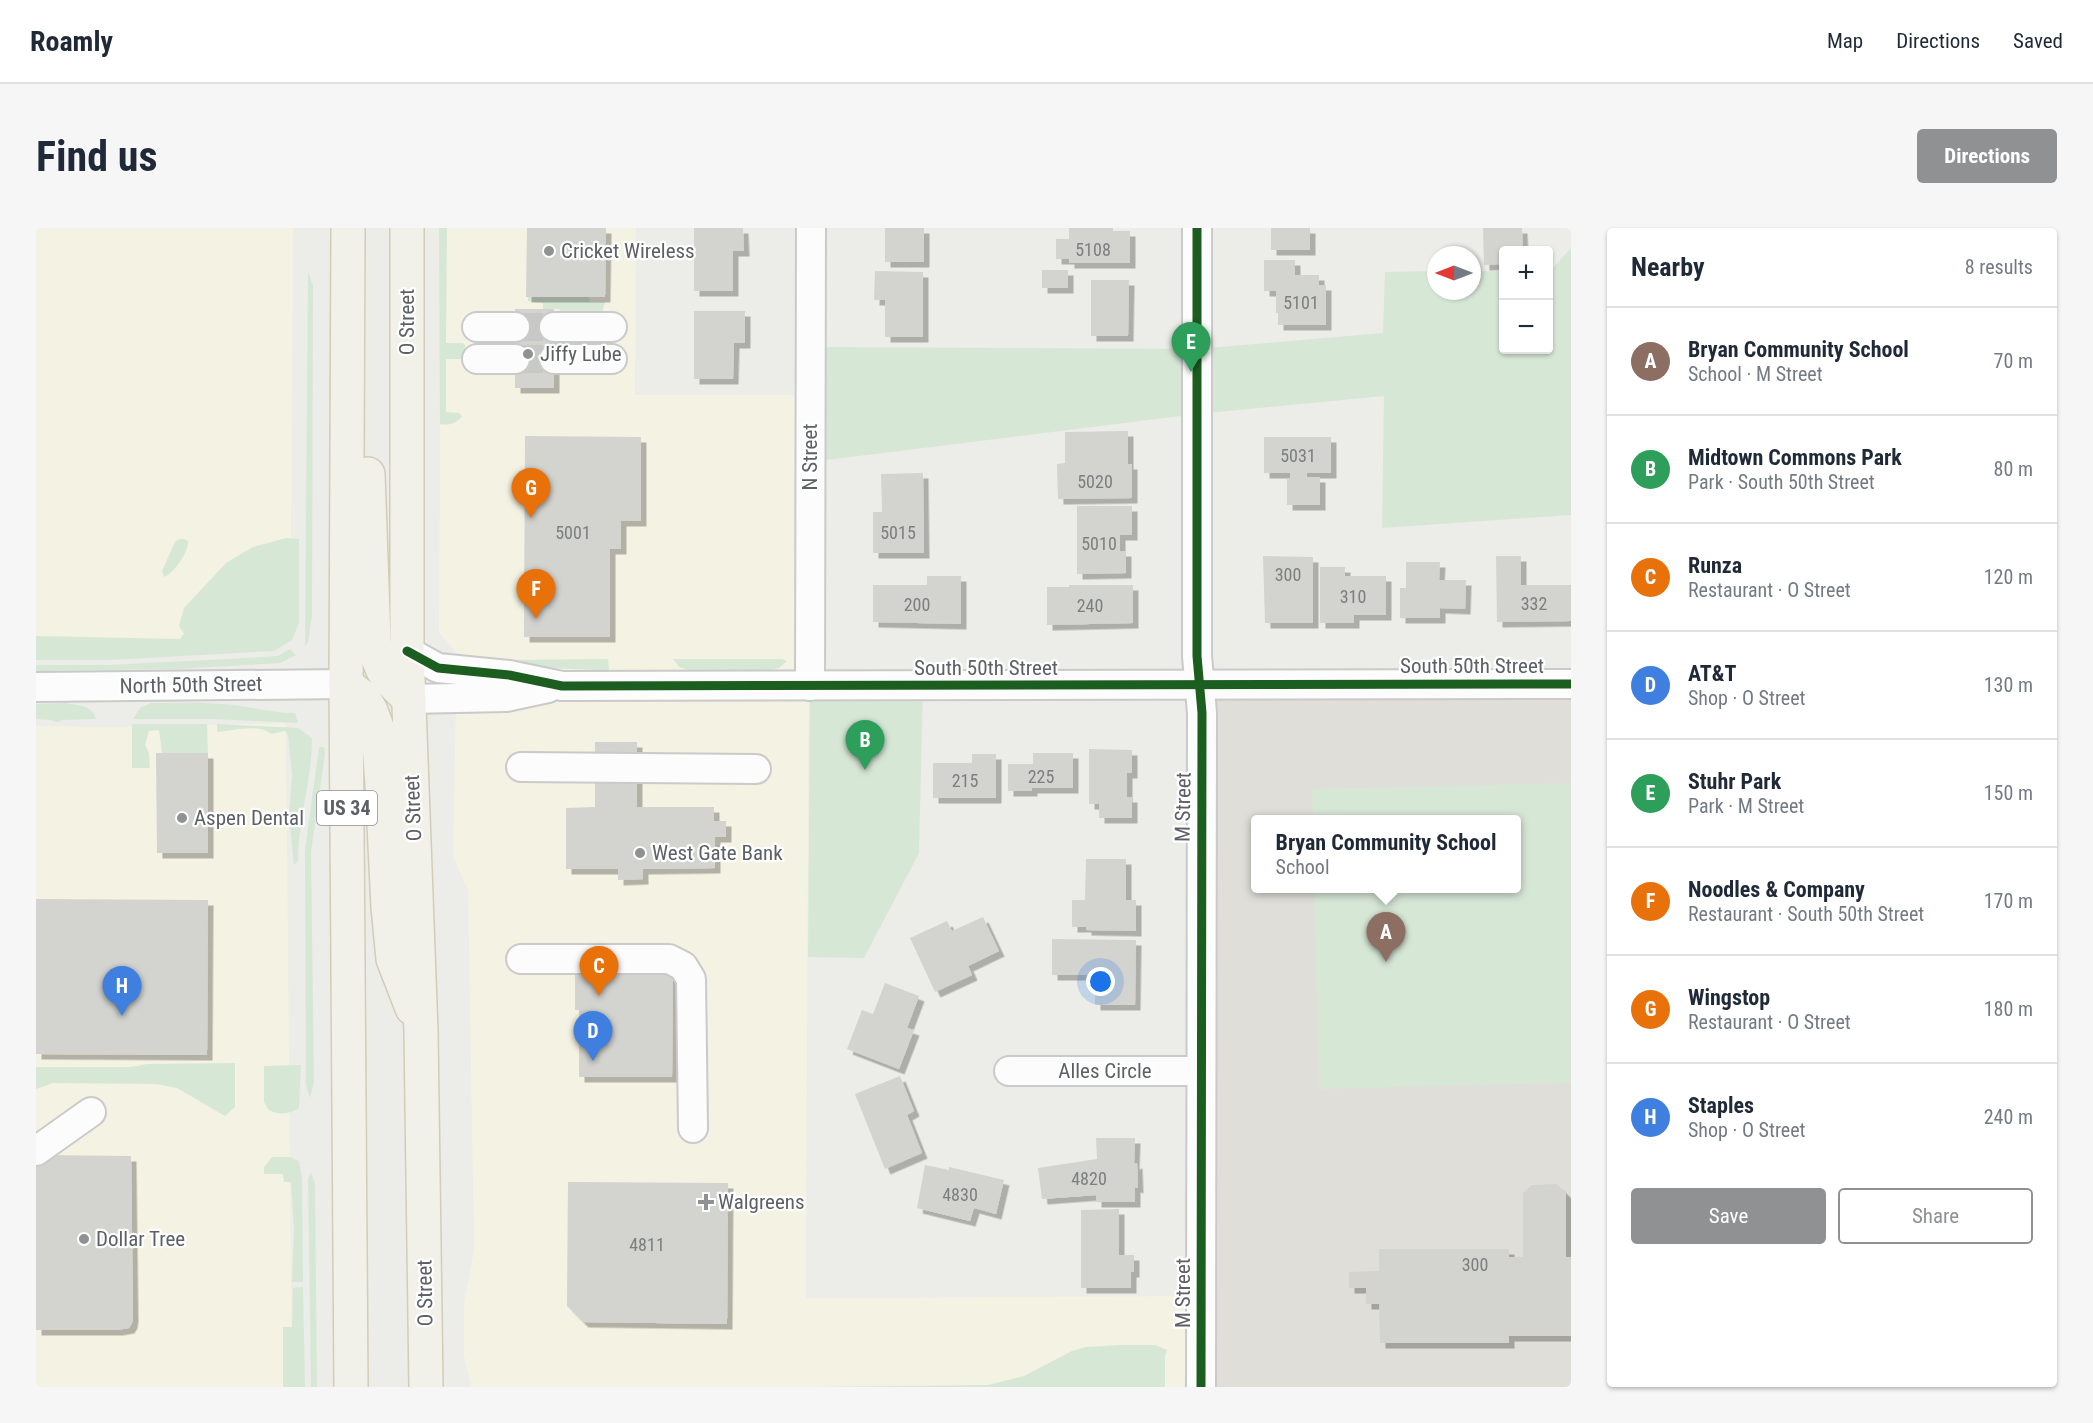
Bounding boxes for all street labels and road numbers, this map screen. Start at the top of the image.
street label: O Street [395,289,419,355]
street label: N Street [798,423,822,491]
street label: South 50th Street [1400,654,1544,678]
street label: South 50th Street [914,656,1058,680]
street label: North 50th Street [119,672,263,698]
street label: M Street [1170,772,1196,842]
street label: O Street [400,774,426,842]
road number: US 34 [317,791,377,825]
street label: Alles Circle [1058,1059,1152,1083]
street label: M Street [1171,1258,1195,1328]
street label: O Street [412,1259,438,1327]

